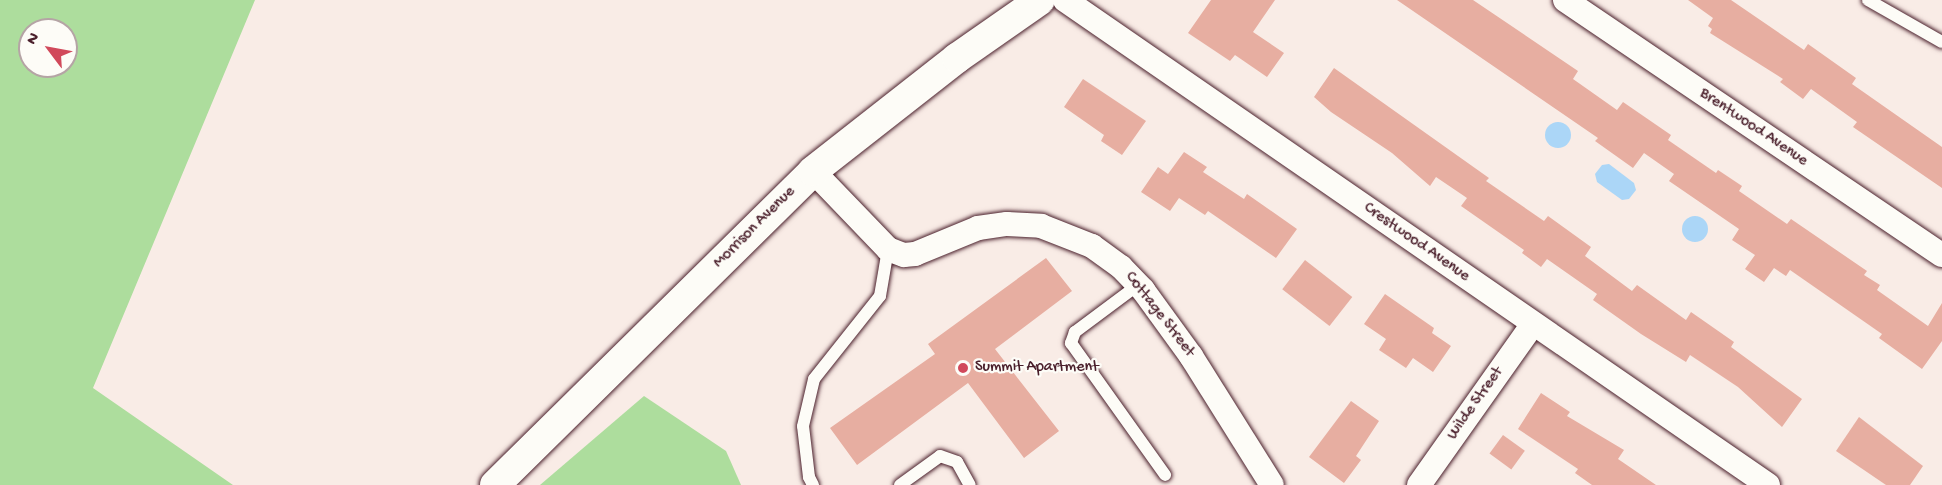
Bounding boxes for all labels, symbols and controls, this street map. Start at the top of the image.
north arrow [18,18,78,78]
text: N [23,30,45,49]
street label: Brentwood Avenue [1695,85,1811,171]
street label: Morrison Avenue [710,183,800,273]
street label: Crestwood Avenue [1359,199,1473,287]
street label: Cottage Street [1120,269,1198,361]
place label: Summit Apartment [975,358,1099,378]
marker: Summit Apartment [956,361,970,375]
street label: Wilde Street [1444,364,1508,444]

